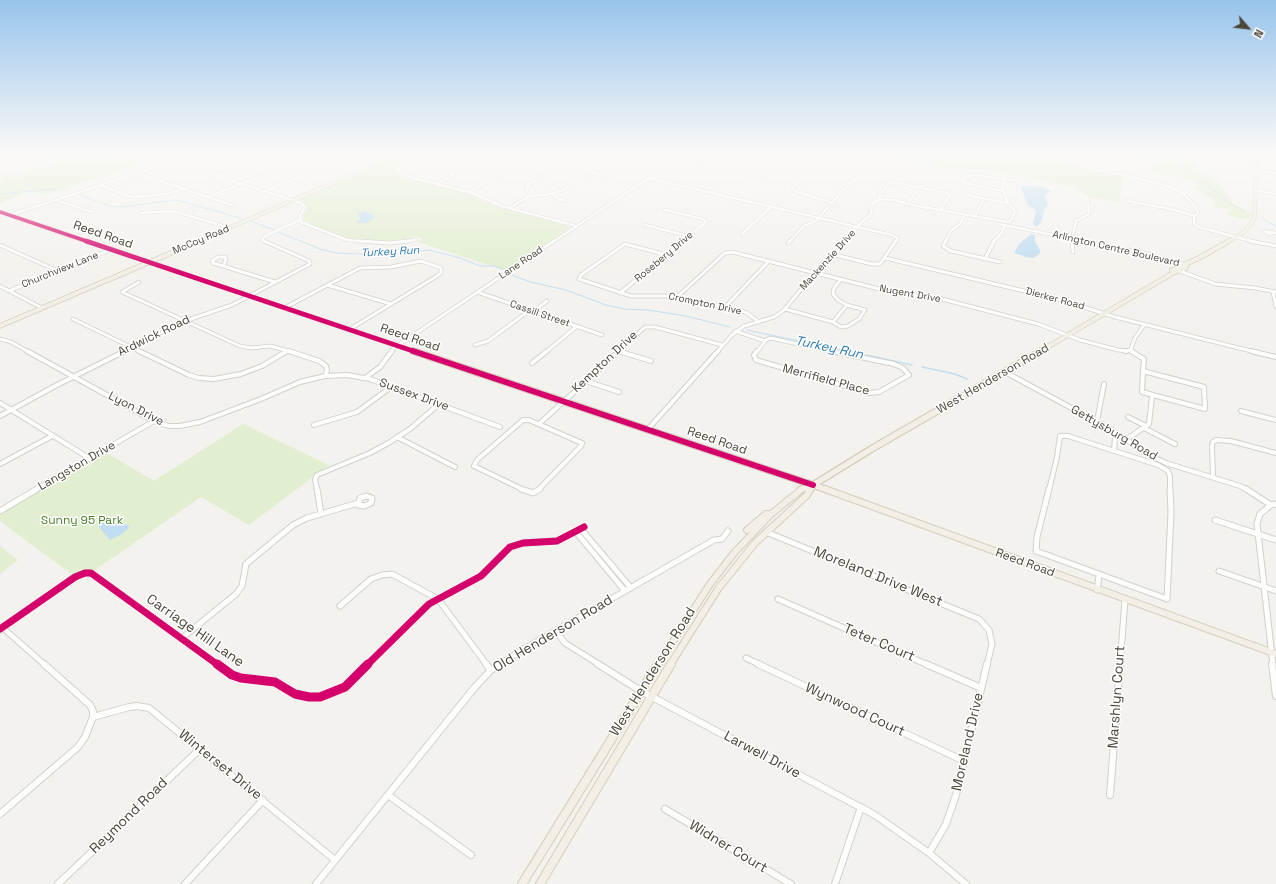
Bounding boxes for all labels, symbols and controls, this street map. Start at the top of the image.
north arrow [1228,8,1268,48]
text: N [1251,27,1267,40]
street label: Reed Road [71,218,135,252]
street label: McCoy Road [171,223,231,257]
street label: Mackenzie Drive [798,227,858,293]
street label: Rosebery Drive [632,229,696,285]
street label: Arlington Centre Boulevard [1051,229,1181,269]
water label: Turkey Run [360,244,420,260]
street label: Lane Road [497,244,545,282]
street label: Churchview Lane [20,249,100,291]
street label: Nugent Drive [878,283,942,305]
street label: Dierker Road [1024,285,1086,313]
street label: Crompton Drive [667,290,743,318]
street label: Cassill Street [508,298,572,330]
street label: Ardwick Road [116,312,192,360]
street label: Reed Road [378,321,442,355]
street label: Kempton Drive [569,328,641,396]
water label: Turkey Run [793,333,865,363]
street label: West Henderson Road [934,341,1052,417]
street label: Merrifield Place [781,361,871,399]
street label: Sussex Drive [377,376,451,414]
street label: Lyon Drive [106,389,166,429]
street label: Gettysburg Road [1068,402,1160,464]
street label: Reed Road [685,424,749,458]
street label: Langston Drive [36,438,118,494]
park label: Sunny 95 Park [41,514,123,528]
street label: Moreland Drive West [811,543,945,611]
street label: Reed Road [993,546,1057,580]
street label: Carriage Hill Lane [143,591,247,671]
street label: Old Henderson Road [490,592,616,676]
street label: West Henderson Road [606,605,700,739]
street label: Teter Court [841,620,917,666]
street label: Marshlyn Court [1105,645,1129,749]
street label: Wynwood Court [802,680,908,740]
street label: Moreland Drive [949,691,987,793]
street label: Winterset Drive [175,726,265,804]
street label: Larwell Drive [721,728,803,782]
street label: Reymond Road [87,775,171,857]
street label: Widner Court [686,817,770,877]

